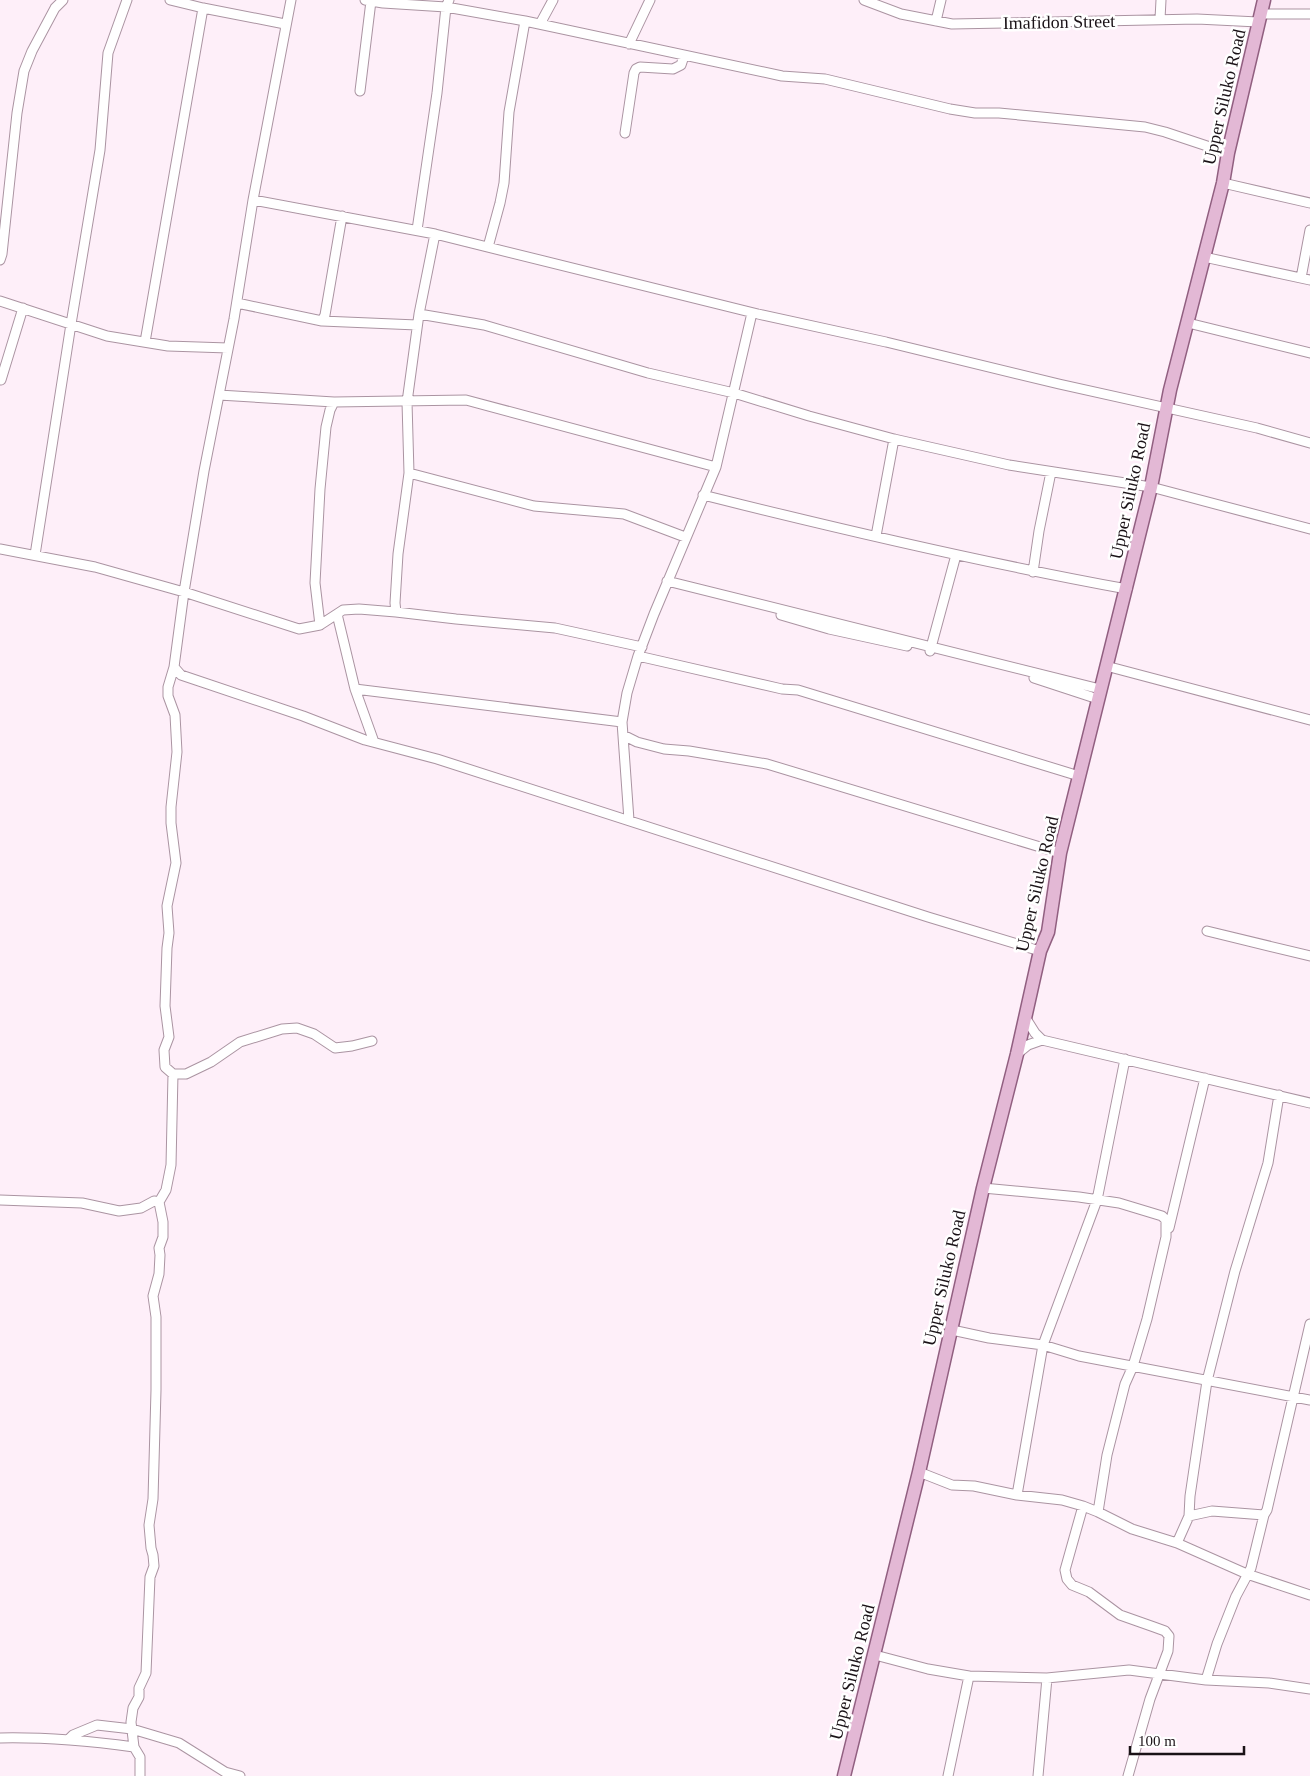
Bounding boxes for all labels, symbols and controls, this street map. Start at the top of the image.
street label: Imafidon Street [1003,11,1115,33]
street label: Upper Siluko Road [1199,27,1249,167]
street label: Upper Siluko Road [1106,421,1154,561]
street label: Upper Siluko Road [1012,814,1062,954]
street label: Upper Siluko Road [919,1208,969,1348]
street label: Upper Siluko Road [825,1602,879,1742]
scale bar [1130,1724,1244,1756]
text: 100 m [1138,1733,1176,1749]

